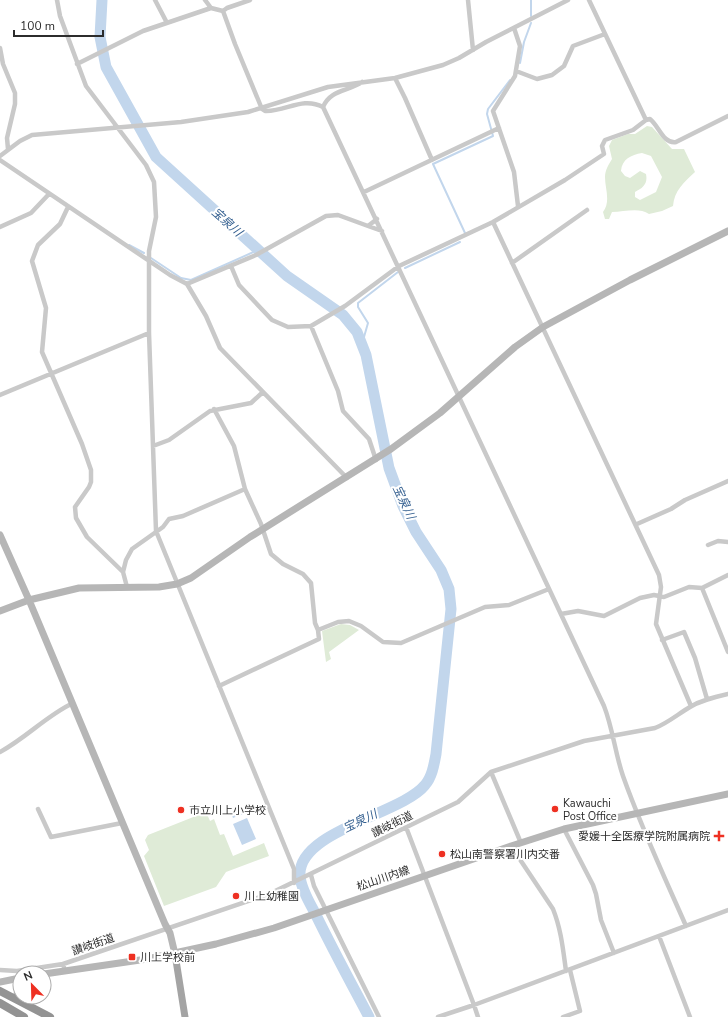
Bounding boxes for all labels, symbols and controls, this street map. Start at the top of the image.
scale bar [14,12,103,38]
text: 100 m [20,18,55,34]
water label: 宝泉川 [208,204,247,241]
water label: 宝泉川 [389,482,420,524]
place label: Kawauchi Post Office [563,796,617,824]
place label: 市立川上小学校 [189,803,266,818]
marker: Kawauchi Post Office [550,804,560,814]
marker: 市立川上小学校 [176,805,186,815]
water label: 宝泉川 [340,805,381,836]
street label: 讃岐街道 [369,808,415,841]
place label: 愛媛十全医療学院附属病院 [578,829,710,844]
marker: 愛媛十全医療学院附属病院 [713,830,725,842]
place label: 松山南警察署川内交番 [450,847,560,862]
marker: 松山南警察署川内交番 [437,849,447,859]
street label: 松山川内線 [355,862,412,895]
place label: 川上幼稚園 [244,889,299,904]
marker: 川上幼稚園 [231,891,241,901]
street label: 讃岐街道 [70,930,116,959]
place label: 川上学校前 [140,950,195,965]
marker: 川上学校前 [127,952,137,962]
north arrow [12,965,52,1005]
text: N [22,968,35,985]

